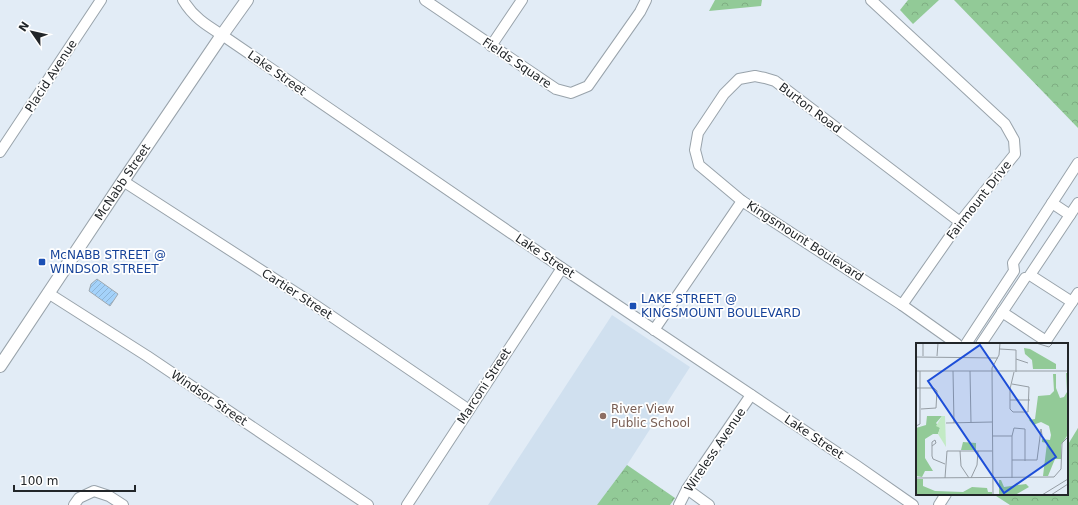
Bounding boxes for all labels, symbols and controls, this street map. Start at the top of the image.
north arrow [12,12,52,52]
text: N [16,19,32,34]
street label: Fields Square [480,35,554,91]
street label: Placid Avenue [22,37,80,115]
street label: Lake Street [245,48,309,98]
street label: Burton Road [776,80,844,136]
street label: McNabb Street [92,141,153,223]
street label: Fairmount Drive [944,158,1014,242]
street label: Kingsmount Boulevard [744,198,866,284]
street label: Lake Street [513,231,577,281]
place label: McNABB STREET @ WINDSOR STREET [50,248,166,276]
marker: McNABB STREET @ WINDSOR STREET [37,257,47,267]
street label: Cartier Street [259,266,335,322]
place label: LAKE STREET @ KINGSMOUNT BOULEVARD [641,292,801,320]
marker: LAKE STREET @ KINGSMOUNT BOULEVARD [628,301,638,311]
inset map [916,343,1068,495]
street label: Marconi Street [454,345,514,427]
street label: Windsor Street [168,367,250,429]
place label: River View Public School [611,402,690,430]
street label: Wireless Avenue [682,405,748,495]
marker: River View Public School [598,411,608,421]
street label: Lake Street [782,412,846,462]
scale bar [14,467,135,493]
text: 100 m [20,474,58,488]

